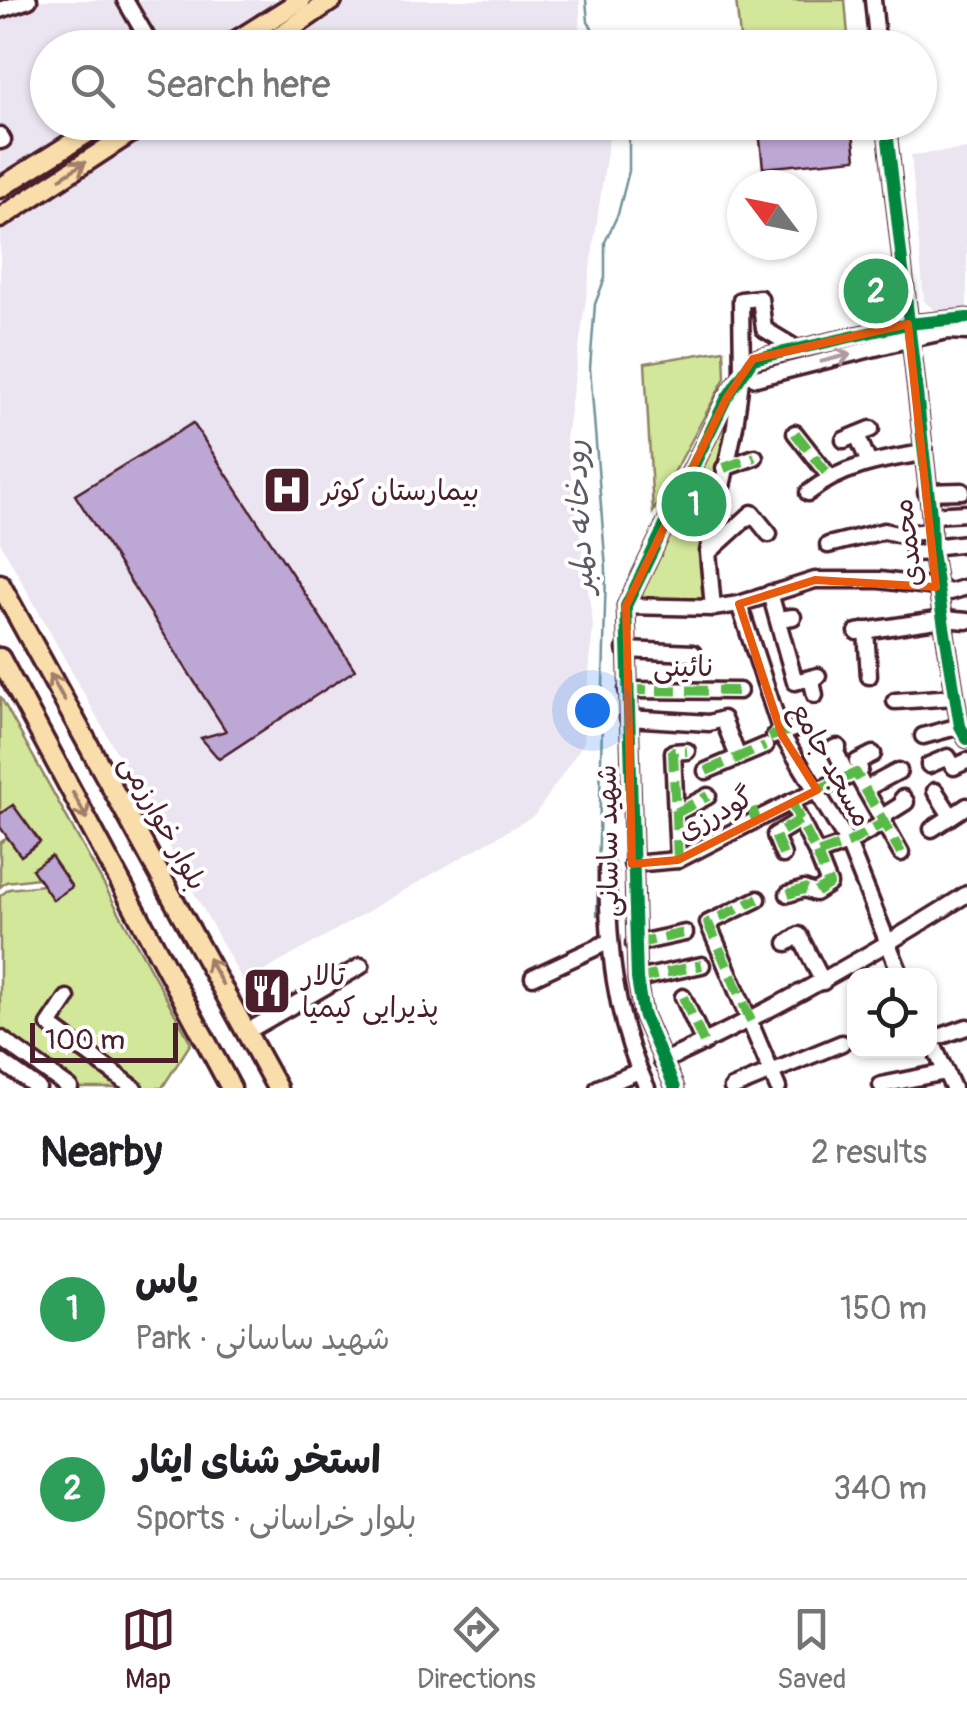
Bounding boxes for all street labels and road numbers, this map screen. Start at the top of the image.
street label: محمدی [886,497,931,589]
street label: نائینی [653,650,713,685]
street label: مسجد جامع [781,696,879,834]
street label: بلوار خوارزمی [111,749,214,896]
street label: شهید ساسانی [590,764,627,918]
street label: گودرزی [672,780,760,849]

